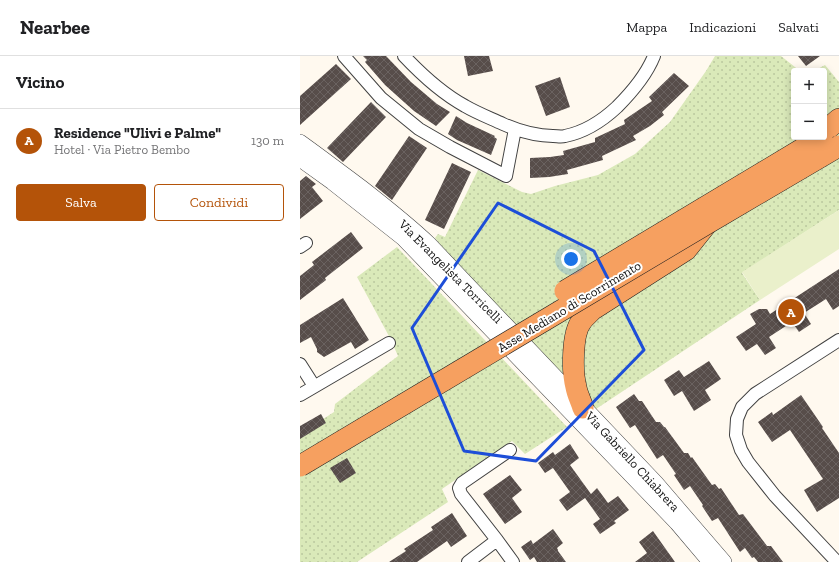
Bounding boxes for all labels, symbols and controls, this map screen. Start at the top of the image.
text: Nearbee [20,16,90,39]
text: Mappa [626,19,667,36]
text: Indicazioni [689,19,756,36]
text: Salvati [778,19,819,36]
map controls [791,68,827,140]
button: + [791,68,827,104]
text: Vicino [16,72,64,92]
button: − [791,104,827,140]
text: Residence "Ulivi e Palme" [54,124,221,142]
text: A [25,133,33,148]
text: 130 m [251,133,284,148]
text: Hotel · Via Pietro Bembo [54,142,190,157]
button: Salva [16,184,146,221]
button: Condividi [154,184,284,221]
street label: Via Evangelista Torricelli [395,216,506,326]
your location [561,249,581,269]
street label: Asse Mediano di Scorrimento [495,257,644,355]
pin: A [778,297,804,327]
street label: Via Gabriello Chiabrera [582,408,683,515]

